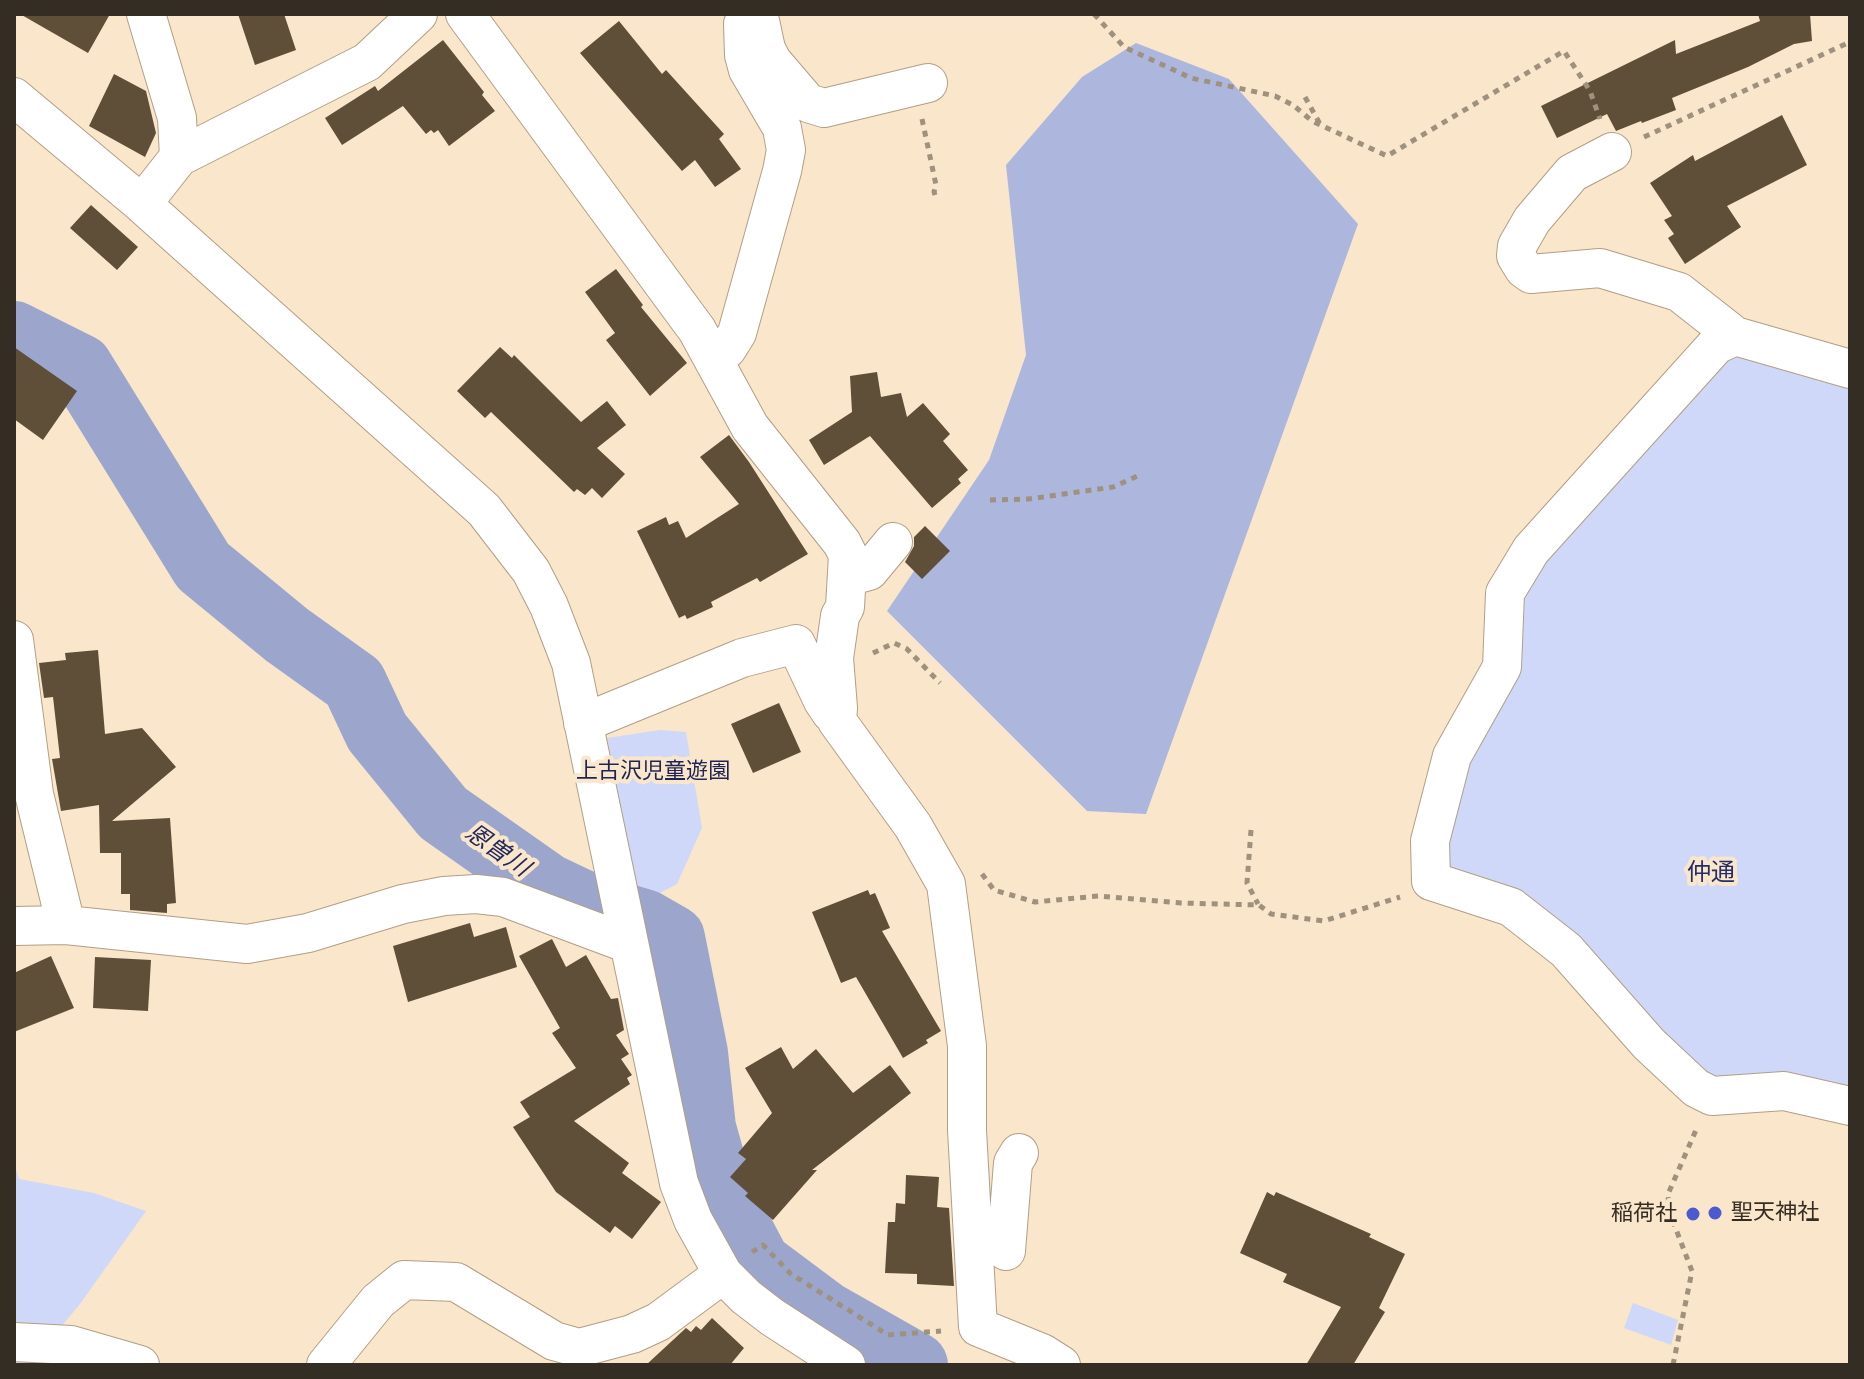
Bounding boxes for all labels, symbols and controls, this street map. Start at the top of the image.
park label: 上古沢児童遊園 [576,759,730,785]
water label: 恩曽川 [459,819,535,883]
district label: 仲通 [1687,859,1735,887]
place label: 聖天神社 [1731,1200,1819,1226]
place label: 稲荷社 [1611,1201,1677,1227]
marker: 聖天神社 [1706,1204,1724,1222]
marker: 稲荷社 [1684,1205,1702,1223]

